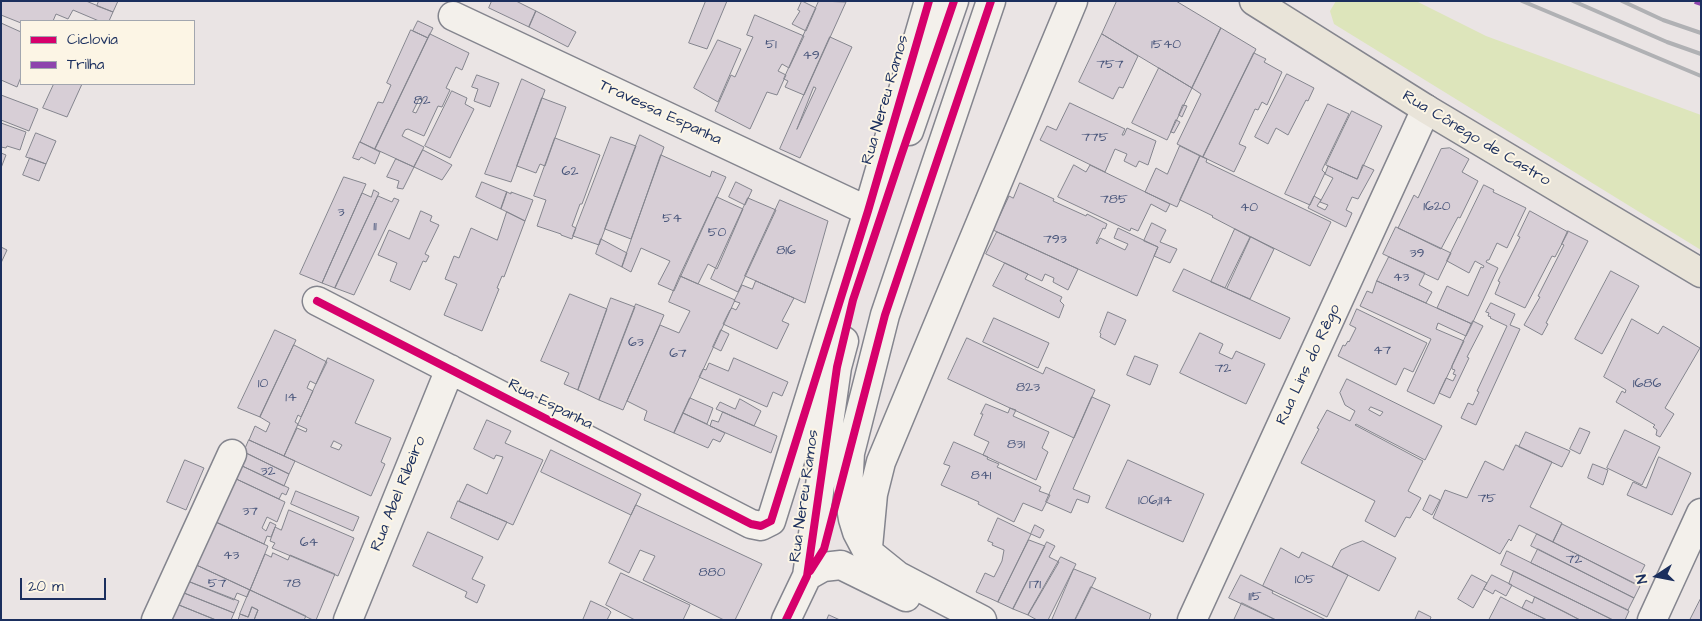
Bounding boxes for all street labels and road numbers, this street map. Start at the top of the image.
street label: Rua Nereu Ramos [858,33,914,167]
street label: Travessa Espanha [596,76,724,150]
street label: Rua Cônego de Castro [1398,87,1554,191]
street label: Rua Lins do Rêgo [1273,302,1345,428]
street label: Rua Espanha [504,375,596,435]
street label: Rua Nereu Ramos [786,428,824,564]
street label: Rua Abel Ribeiro [367,434,431,554]

